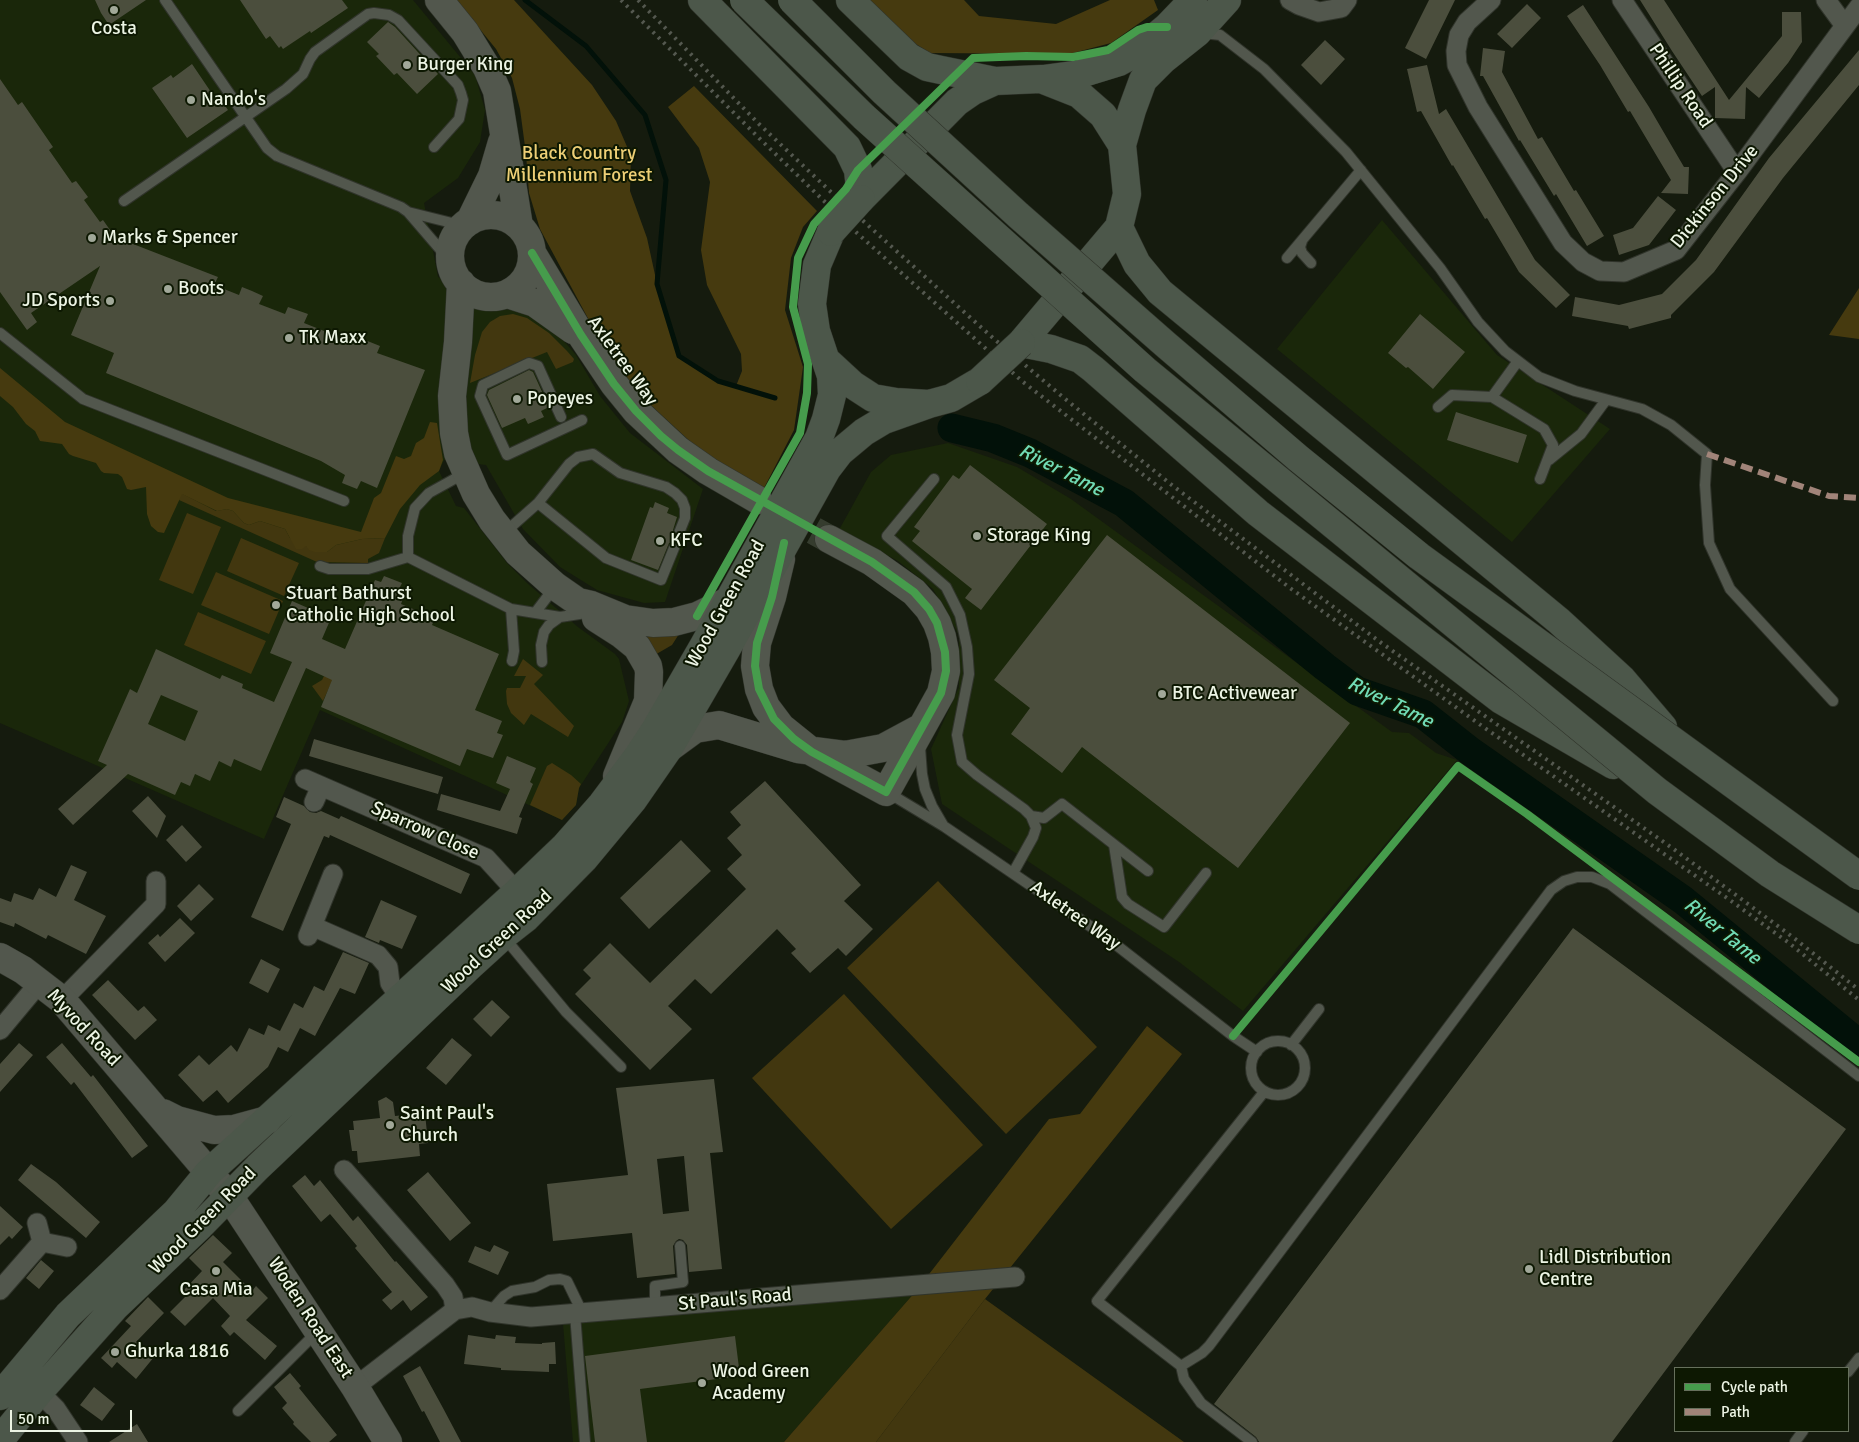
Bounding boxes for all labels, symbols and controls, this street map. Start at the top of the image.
marker: Costa [108,4,120,16]
place label: Costa [91,18,137,40]
street label: Phillip Road [1643,39,1717,133]
place label: Burger King [417,54,513,76]
marker: Burger King [401,59,413,71]
place label: Nando's [201,89,266,111]
marker: Nando's [185,94,197,106]
street label: Dickinson Drive [1666,141,1764,253]
park label: Black Country Millennium Forest [506,143,652,187]
place label: Marks & Spencer [102,227,238,249]
marker: Marks & Spencer [86,232,98,244]
place label: Boots [178,278,224,300]
marker: Boots [162,283,174,295]
place label: JD Sports [22,290,100,312]
marker: JD Sports [104,295,116,307]
street label: Axletree Way [582,312,662,410]
place label: TK Maxx [299,327,366,349]
marker: TK Maxx [283,332,295,344]
place label: Popeyes [527,388,593,410]
marker: Popeyes [511,393,523,405]
water label: River Tame [1014,439,1108,503]
place label: Storage King [987,525,1091,547]
place label: KFC [670,530,703,552]
marker: Storage King [971,530,983,542]
marker: KFC [654,535,666,547]
street label: Wood Green Road [681,536,771,672]
place label: Stuart Bathurst Catholic High School [286,583,455,627]
marker: Stuart Bathurst Catholic High School [270,599,282,611]
water label: River Tame [1343,672,1437,734]
place label: BTC Activewear [1172,683,1297,705]
marker: BTC Activewear [1156,688,1168,700]
street label: Sparrow Close [367,797,483,865]
street label: Axletree Way [1025,876,1125,956]
street label: Wood Green Road [437,885,557,999]
water label: River Tame [1679,894,1765,970]
street label: Myvod Road [41,985,125,1071]
place label: Saint Paul's Church [400,1103,494,1147]
marker: Saint Paul's Church [384,1119,396,1131]
street label: Wood Green Road [145,1163,261,1279]
place label: Lidl Distribution Centre [1539,1247,1671,1291]
street label: Woden Road East [262,1253,358,1383]
marker: Lidl Distribution Centre [1523,1263,1535,1275]
marker: Casa Mia [210,1265,222,1277]
place label: Casa Mia [179,1279,253,1301]
street label: St Paul's Road [677,1284,793,1316]
place label: Ghurka 1816 [125,1341,229,1363]
marker: Ghurka 1816 [109,1346,121,1358]
place label: Wood Green Academy [712,1361,810,1405]
legend [1674,1367,1849,1432]
marker: Wood Green Academy [696,1377,708,1389]
text: Cycle path [1721,1378,1788,1396]
scale bar [12,1400,135,1432]
text: Path [1721,1403,1750,1421]
text: 50 m [18,1410,49,1428]

